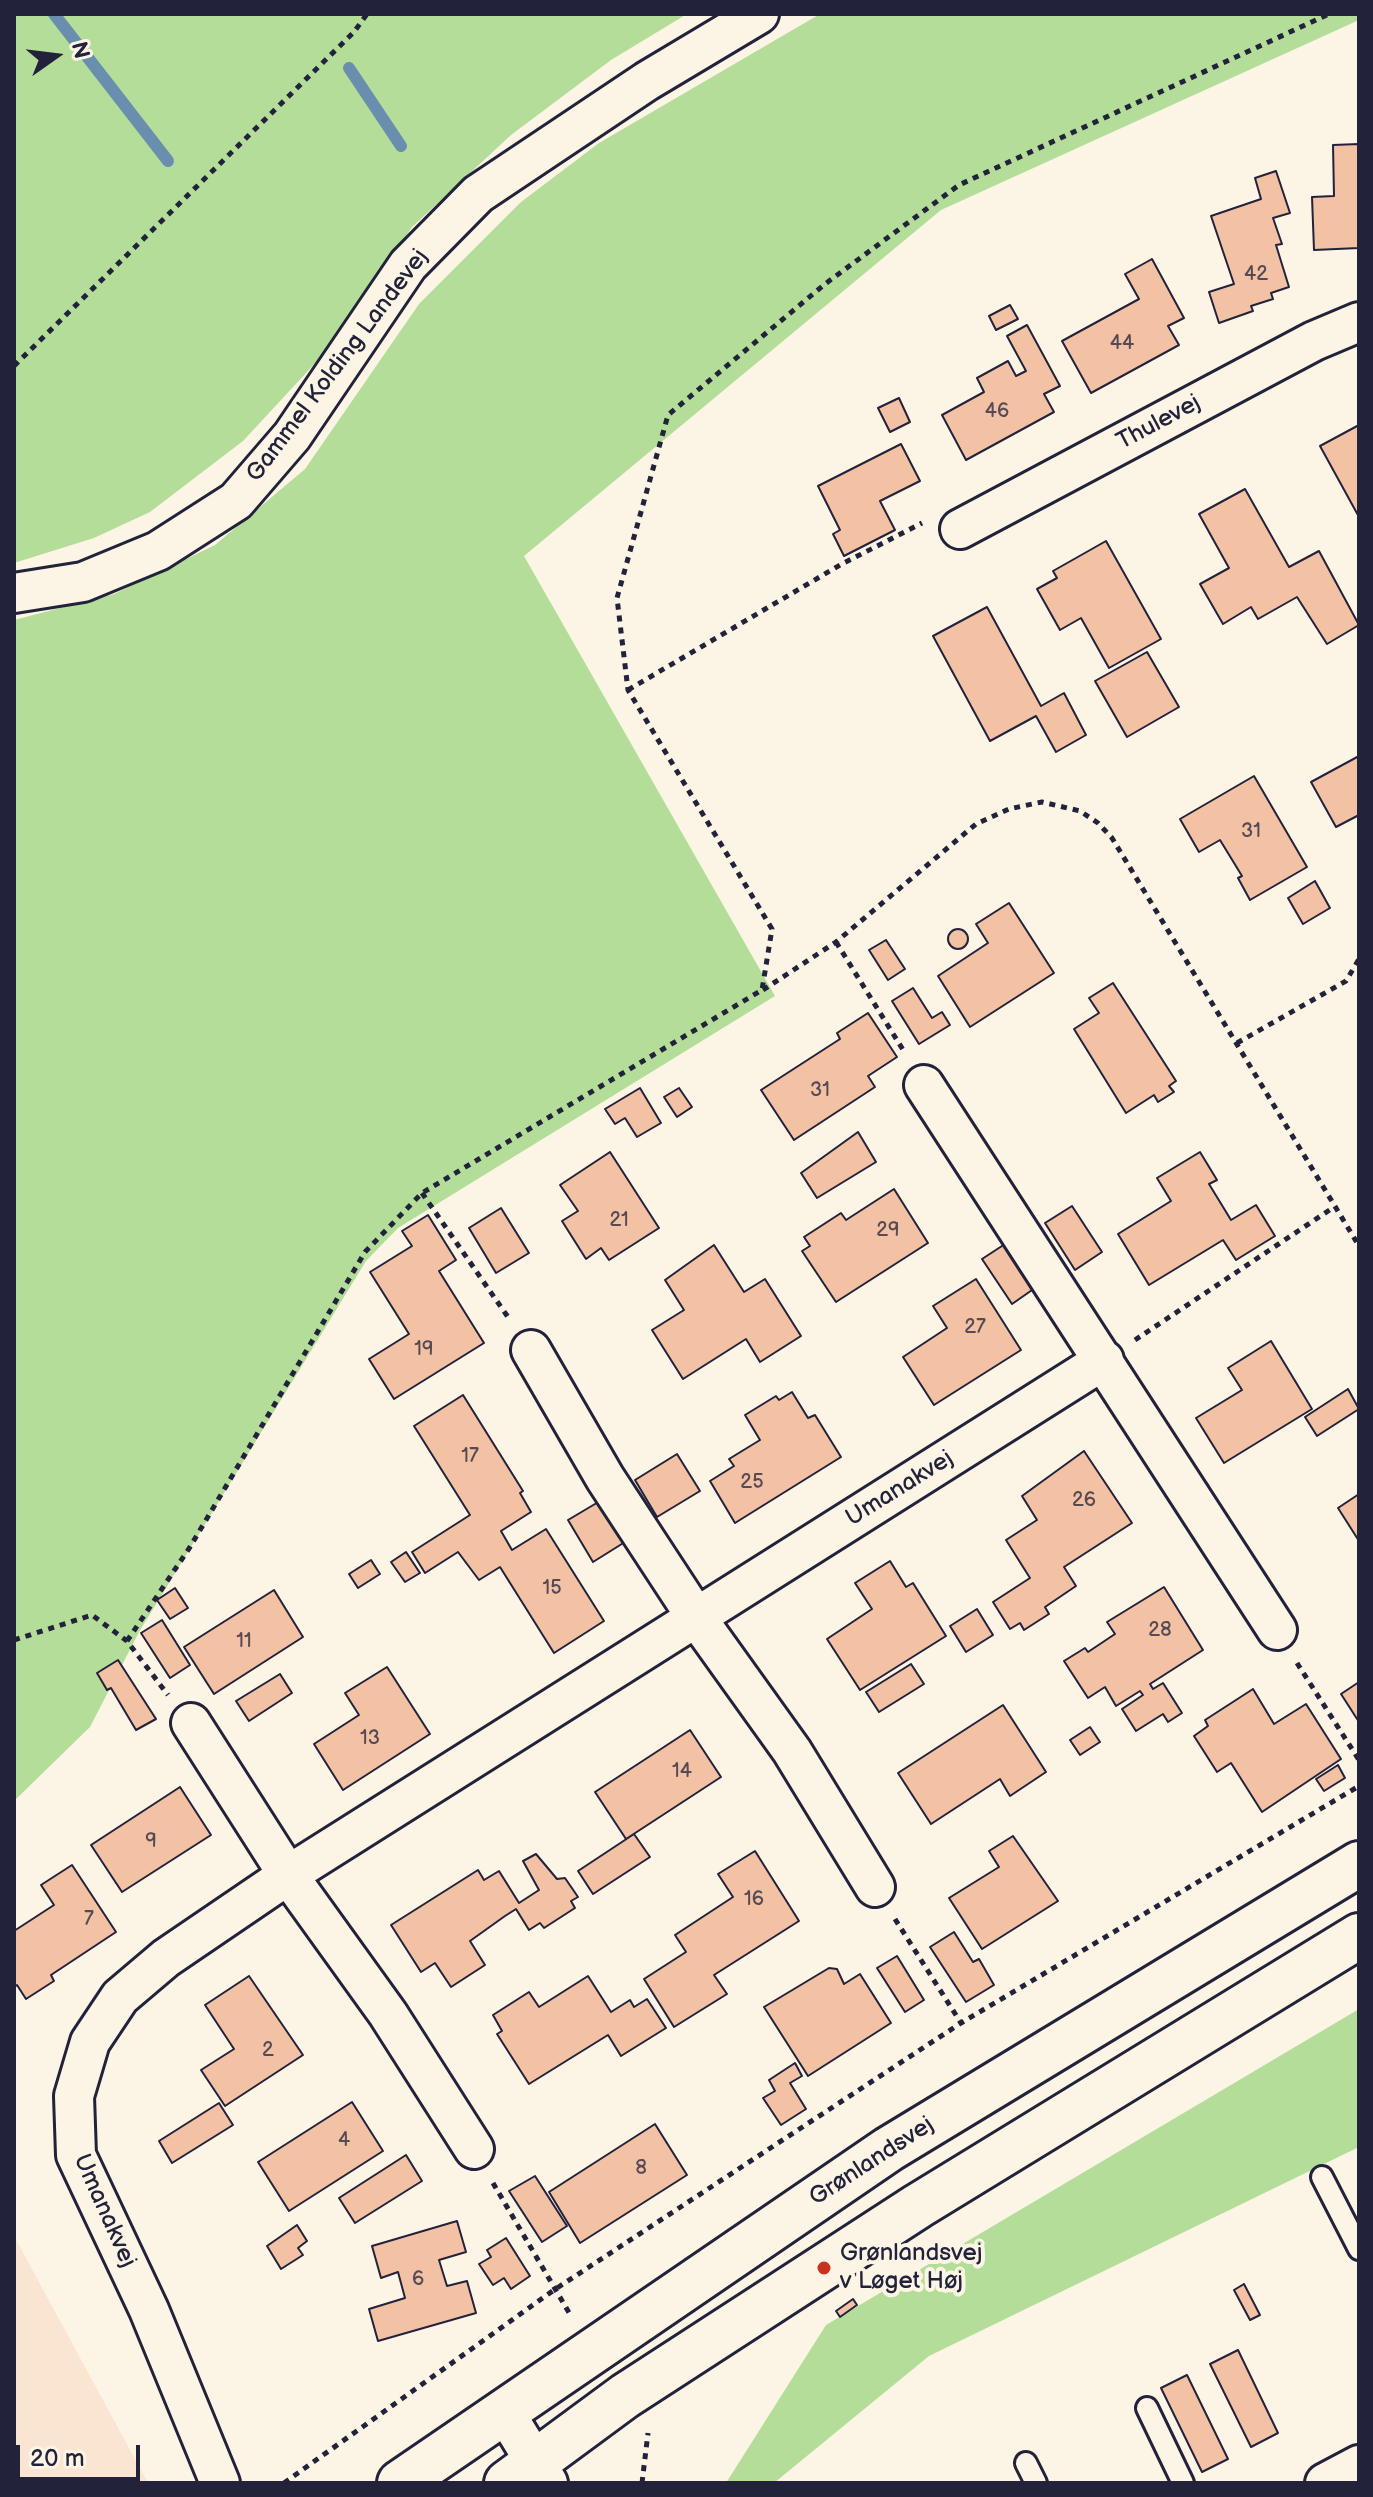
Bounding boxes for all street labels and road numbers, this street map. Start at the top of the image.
street label: Gammel Kolding Landevej [241,244,435,488]
street label: Thulevej [1112,389,1206,457]
street label: Umanakvej [841,1445,959,1533]
street label: Grønlandsvej [804,2111,940,2213]
street label: Umanakvej [66,2150,142,2272]

